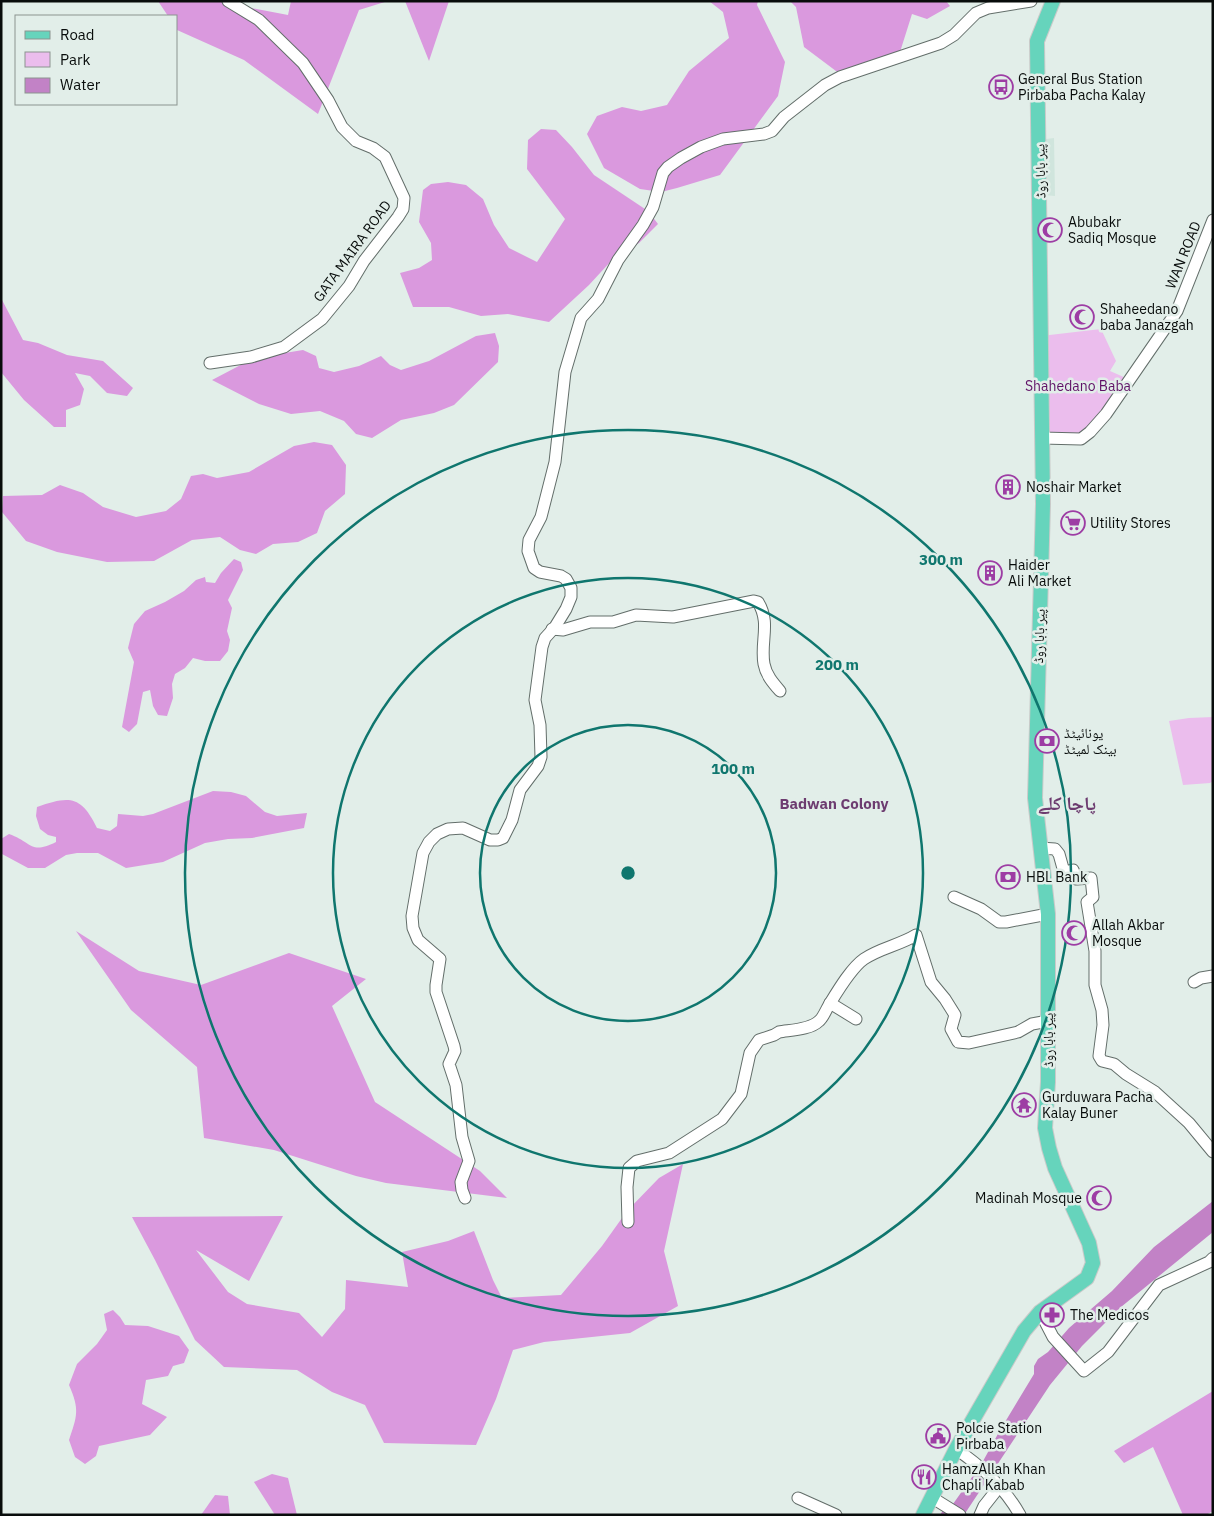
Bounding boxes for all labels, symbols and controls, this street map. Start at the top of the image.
legend [15,15,178,105]
text: Road [60,25,95,44]
text: Park [60,50,90,69]
place label: General Bus Station Pirbaba Pacha Kalay [1018,70,1146,104]
bus stop icon: General Bus Station Pirbaba Pacha Kalay [988,74,1014,100]
text: Water [60,75,101,94]
street label: پیر بابا روڈ [1031,143,1050,198]
street label: GATA MAIRA ROAD [309,197,395,305]
place label: Abubakr Sadiq Mosque [1068,213,1157,247]
mosque icon: Abubakr Sadiq Mosque [1037,217,1063,243]
street label: WAN ROAD [1161,218,1205,292]
place label: Shaheedano baba Janazgah [1100,300,1194,334]
mosque icon: Shaheedano baba Janazgah [1069,304,1095,330]
park label: Shahedano Baba [1025,377,1132,395]
building icon: Noshair Market [995,474,1021,500]
place label: Noshair Market [1026,478,1122,496]
supermarket icon: Utility Stores [1060,510,1086,536]
place label: Utility Stores [1090,514,1171,532]
text: 300 m [919,550,963,569]
place label: Haider Ali Market [1008,556,1071,590]
building icon: Haider Ali Market [977,560,1003,586]
street label: پیر بابا روڈ [1029,608,1049,664]
text: 200 m [815,655,859,674]
place label: یونائیٹڈ بینک لمیٹڈ [1064,724,1117,758]
bank icon: یونائیٹڈ بینک لمیٹڈ [1034,728,1060,754]
text: 100 m [711,759,755,778]
district label: پاچا کلے [1038,791,1096,815]
district label: Badwan Colony [779,794,889,813]
centre of rings [619,864,637,882]
bank icon: HBL Bank [995,864,1021,890]
place label: HBL Bank [1026,868,1088,886]
place label: Allah Akbar Mosque [1092,916,1164,950]
mosque icon: Allah Akbar Mosque [1061,920,1087,946]
street label: پیر بابا روڈ [1039,1012,1057,1067]
place label: Gurduwara Pacha Kalay Buner [1042,1088,1154,1122]
temple icon: Gurduwara Pacha Kalay Buner [1011,1092,1037,1118]
mosque icon: Madinah Mosque [1086,1185,1112,1211]
place label: Madinah Mosque [975,1189,1082,1207]
pharmacy icon: The Medicos [1039,1302,1065,1328]
place label: The Medicos [1070,1306,1149,1324]
place label: Polcie Station Pirbaba [956,1419,1042,1453]
public building icon: Polcie Station Pirbaba [925,1423,951,1449]
place label: HamzAllah Khan Chapli Kabab [942,1460,1046,1494]
restaurant icon: HamzAllah Khan Chapli Kabab [911,1464,937,1490]

